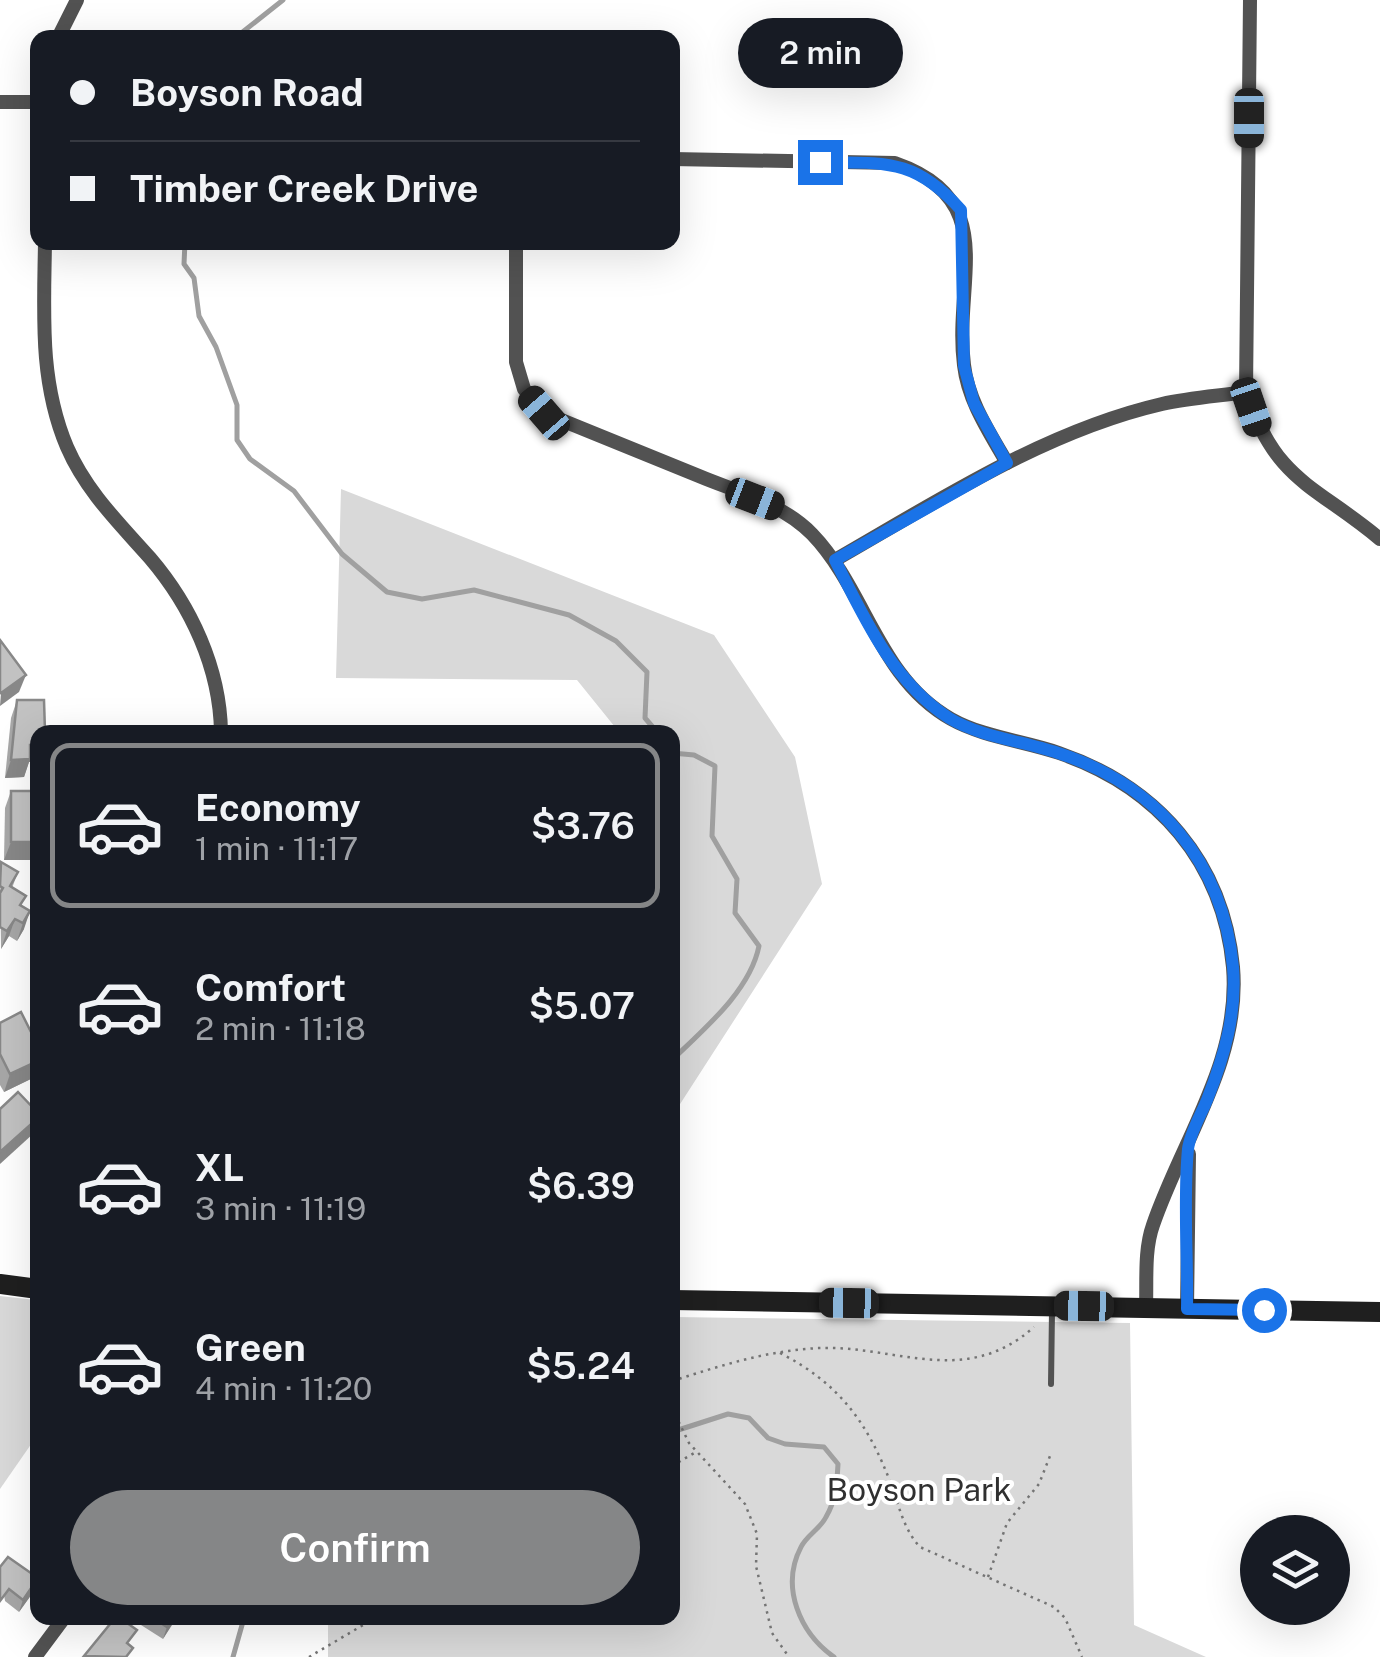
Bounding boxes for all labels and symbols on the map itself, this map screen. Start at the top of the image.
callout: 2 min [738,17,902,87]
car [1234,88,1264,148]
route end [798,140,843,185]
car [1227,374,1275,440]
car [513,381,575,445]
car [722,474,788,524]
car [819,1287,879,1319]
route start [1242,1288,1287,1333]
car [1054,1290,1114,1322]
park label: Boyson Park [826,1471,1012,1508]

